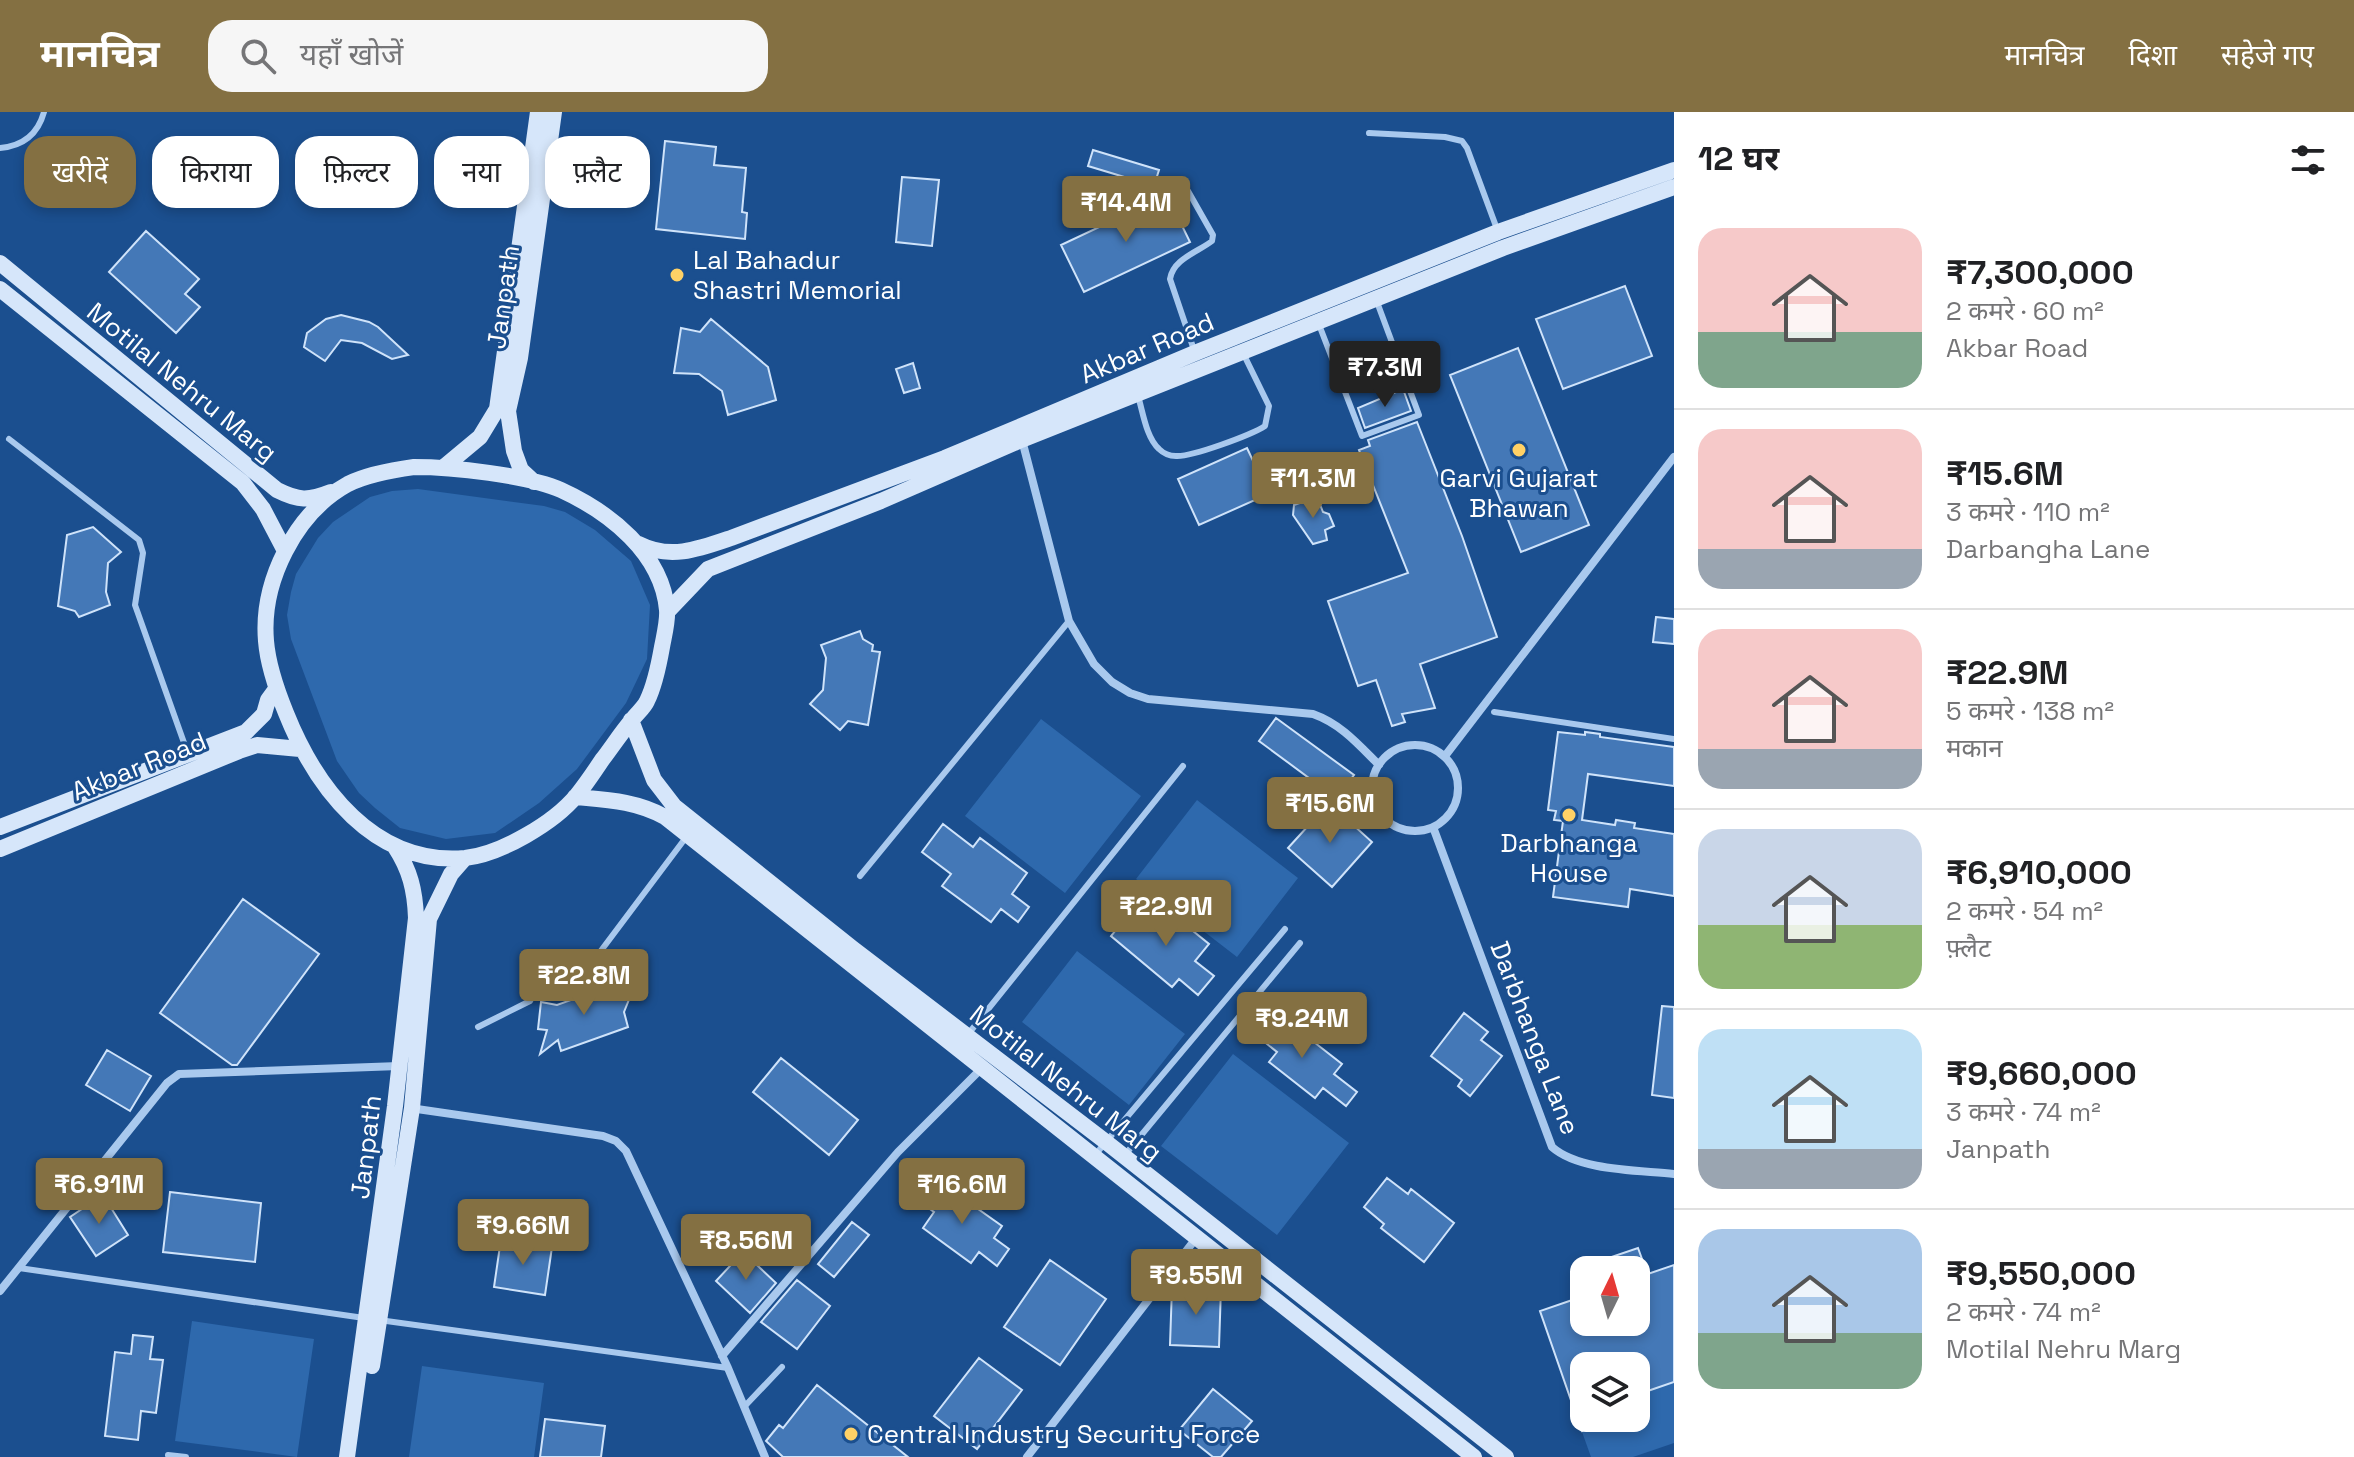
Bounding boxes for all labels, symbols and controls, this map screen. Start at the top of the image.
search box [208,20,768,92]
text: मानचित्र [40,30,160,78]
icon: search [236,34,280,78]
text: यहाँ खोजें [300,35,403,74]
text: मानचित्र [2005,37,2085,73]
text: दिशा [2129,37,2177,73]
text: सहेजे गए [2221,37,2314,73]
chip: खरीदें [24,136,136,208]
chip: किराया [152,136,279,208]
chip: फ़िल्टर [295,136,418,208]
chip: नया [434,136,529,208]
chip: फ़्लैट [545,136,650,208]
text: 12 घर [1698,137,1779,180]
icon: filters [2286,138,2330,182]
pin: ₹14.4M [1061,176,1191,244]
text: ₹14.4M [1080,185,1172,219]
street label: Janpath [479,243,527,351]
place label: Lal Bahadur Shastri Memorial [693,243,902,307]
text: ₹7,300,000 [1946,251,2134,294]
icon: home [1762,260,1858,356]
marker: Lal Bahadur Shastri Memorial [668,266,686,284]
text: 2 कमरे · 60 m² [1946,294,2104,328]
street label: Motilal Nehru Marg [80,295,284,469]
street label: Akbar Road [1075,305,1219,391]
text: Akbar Road [1946,331,2088,365]
pin: ₹7.3M [1329,341,1441,409]
text: ₹7.3M [1347,350,1423,384]
marker: Garvi Gujarat Bhawan [1510,441,1528,459]
pin: ₹11.3M [1248,452,1378,520]
text: ₹15.6M [1946,452,2064,495]
text: ₹11.3M [1270,461,1356,495]
place label: Garvi Gujarat Bhawan [1440,461,1598,525]
icon: home [1762,461,1858,557]
text: 3 कमरे · 110 m² [1946,495,2110,529]
text: Darbangha Lane [1946,532,2150,566]
text: ₹22.9M [1946,651,2069,694]
icon: home [1762,661,1858,757]
text: 5 कमरे · 138 m² [1946,694,2114,728]
street label: Akbar Road [67,724,211,808]
text: मकान [1946,731,2003,765]
pin: ₹15.6M [1265,777,1395,845]
text: ₹15.6M [1285,786,1375,820]
marker: Darbhanga House [1560,806,1578,824]
place label: Darbhanga House [1500,826,1638,890]
text: ₹6,910,000 [1946,851,2132,894]
icon: home [1762,861,1858,957]
pin: ₹22.9M [1101,880,1231,948]
text: ₹22.9M [1119,889,1213,923]
text: 2 कमरे · 54 m² [1946,894,2103,928]
text: फ़्लैट [1946,931,1991,965]
street label: Darbhanga Lane [1483,937,1587,1139]
pin: ₹22.8M [519,949,649,1017]
text: ₹22.8M [537,958,631,992]
pin: ₹9.24M [1237,992,1367,1060]
street label: Motilal Nehru Marg [963,997,1169,1169]
text: ₹9.24M [1255,1001,1349,1035]
text: ₹9,660,000 [1946,1052,2137,1095]
icon: home [1762,1061,1858,1157]
street label: Janpath [343,1093,389,1201]
text: 3 कमरे · 74 m² [1946,1095,2101,1129]
text: Janpath [1946,1132,2050,1166]
pin: ₹6.91M [34,1158,164,1226]
pin: ₹16.6M [897,1158,1027,1226]
text: ₹6.91M [54,1167,144,1201]
text: ₹16.6M [917,1167,1007,1201]
pin: ₹9.66M [458,1199,588,1267]
text: ₹9.66M [476,1208,570,1242]
pin: ₹8.56M [681,1214,811,1282]
text: ₹8.56M [699,1223,793,1257]
pin: ₹9.55M [1131,1249,1261,1317]
text: ₹9,550,000 [1946,1252,2136,1295]
north arrow [1570,1256,1650,1336]
map controls [1570,1256,1650,1432]
text: ₹9.55M [1149,1258,1243,1292]
icon: home [1762,1261,1858,1357]
text: 2 कमरे · 74 m² [1946,1295,2101,1329]
text: Motilal Nehru Marg [1946,1332,2181,1366]
button: layers [1570,1352,1650,1432]
place label: Central Industry Security Force [867,1417,1260,1451]
marker: Central Industry Security Force [842,1425,860,1443]

